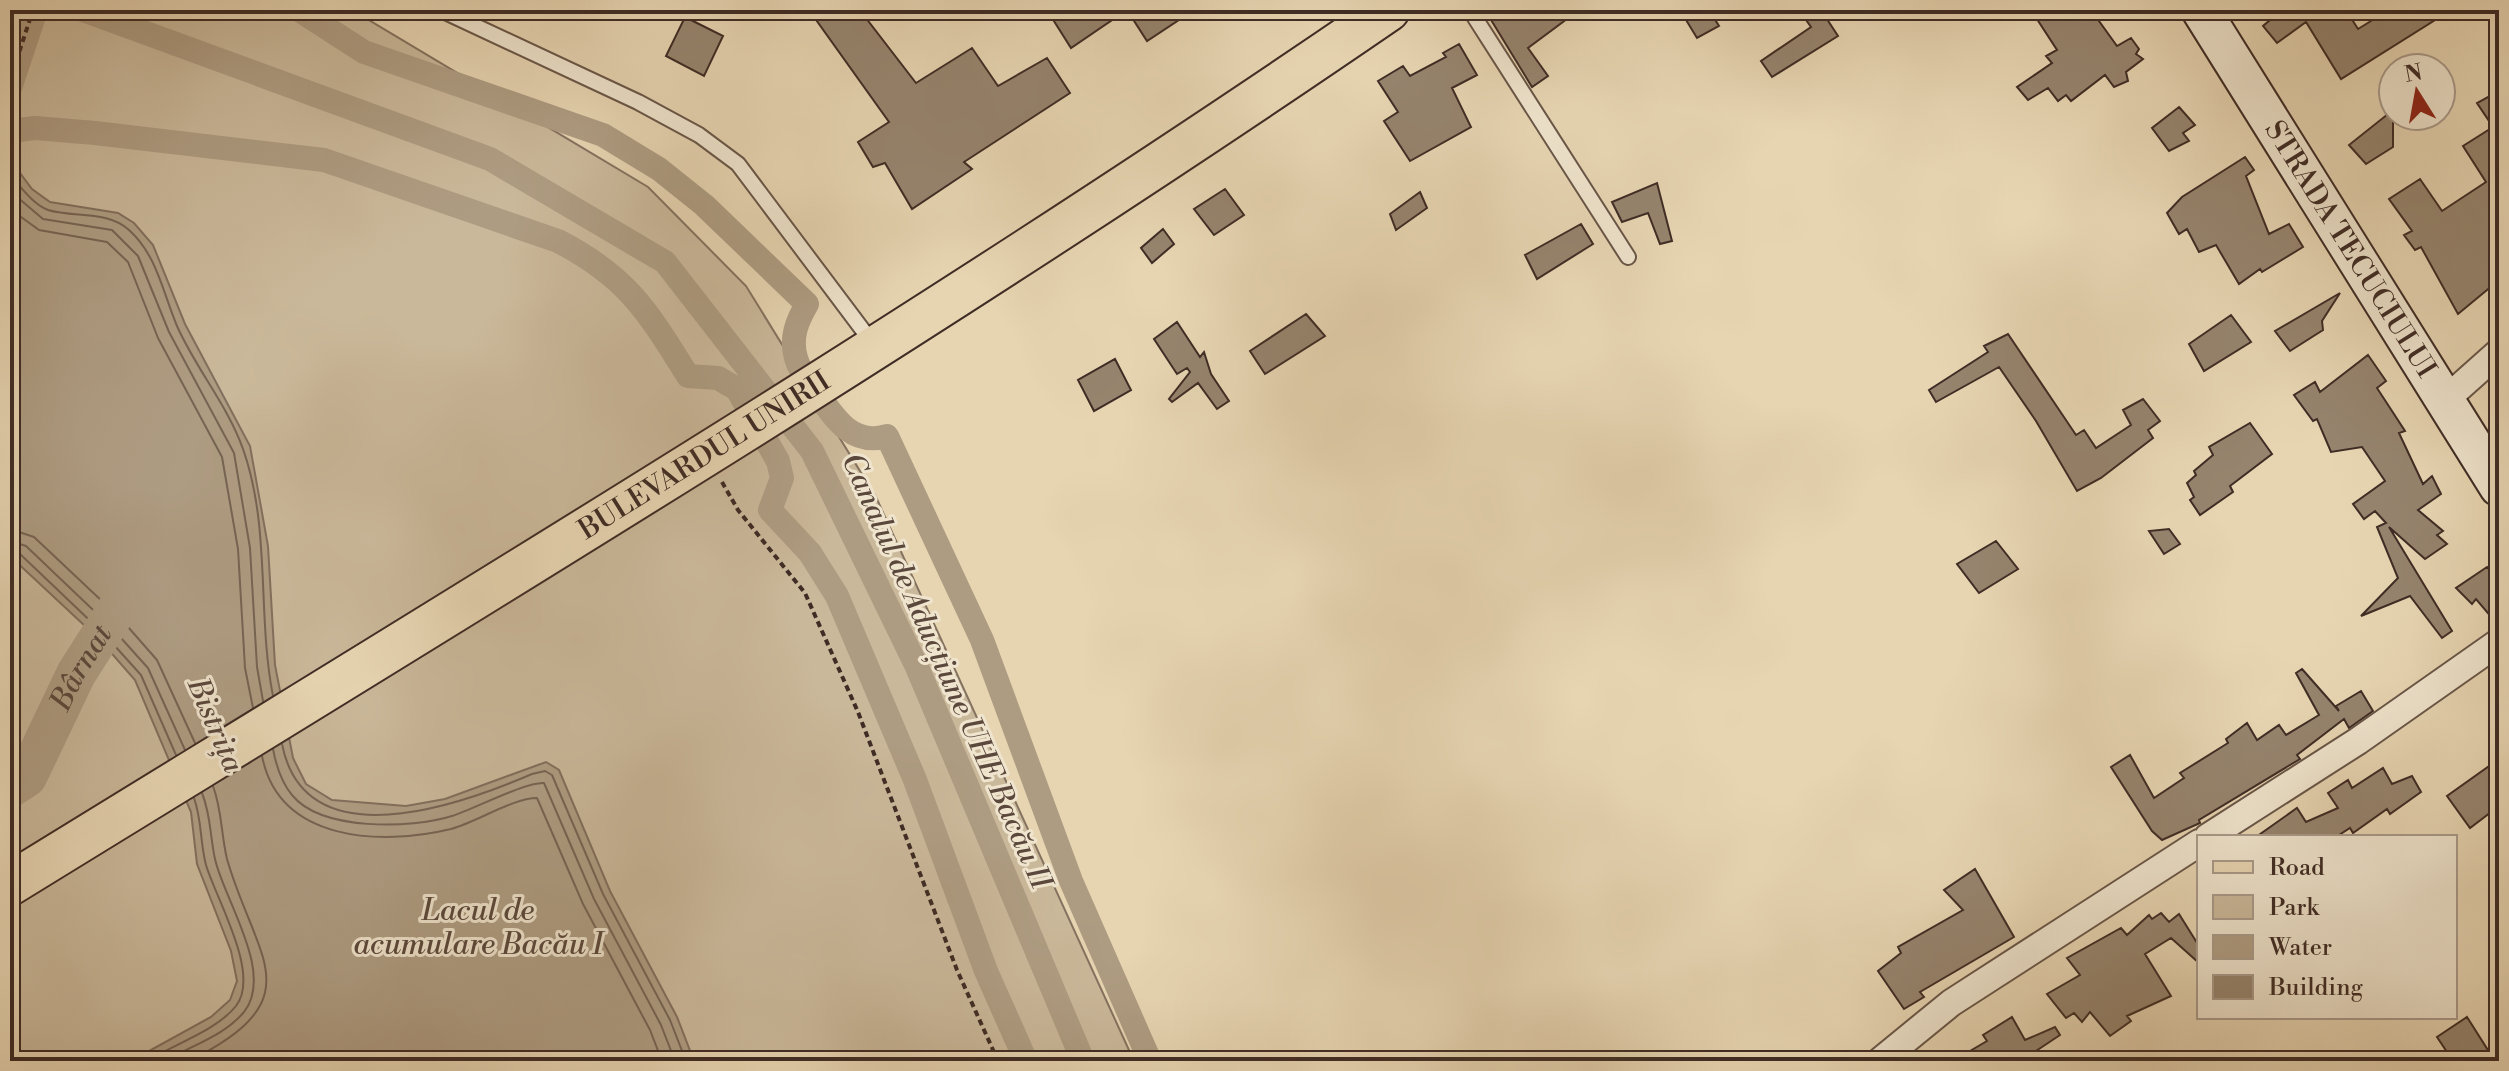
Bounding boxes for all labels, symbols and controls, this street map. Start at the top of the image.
north arrow [2377,52,2457,132]
text: N [2402,59,2425,89]
street label: STRADA TECUCIULUI [2257,114,2444,384]
street label: BULEVARDUL UNIRII [571,363,837,548]
water label: Canalul de Aducțiune UHE Bacău II [832,447,1061,898]
water label: Bârnat [42,617,122,718]
water label: Bistrița [178,671,252,778]
legend [2197,835,2457,1019]
text: Road [2269,853,2325,883]
water label: Lacul de acumulare Bacău I [353,892,606,964]
text: Park [2269,893,2320,923]
text: Water [2268,933,2332,963]
text: Building [2268,973,2363,1003]

